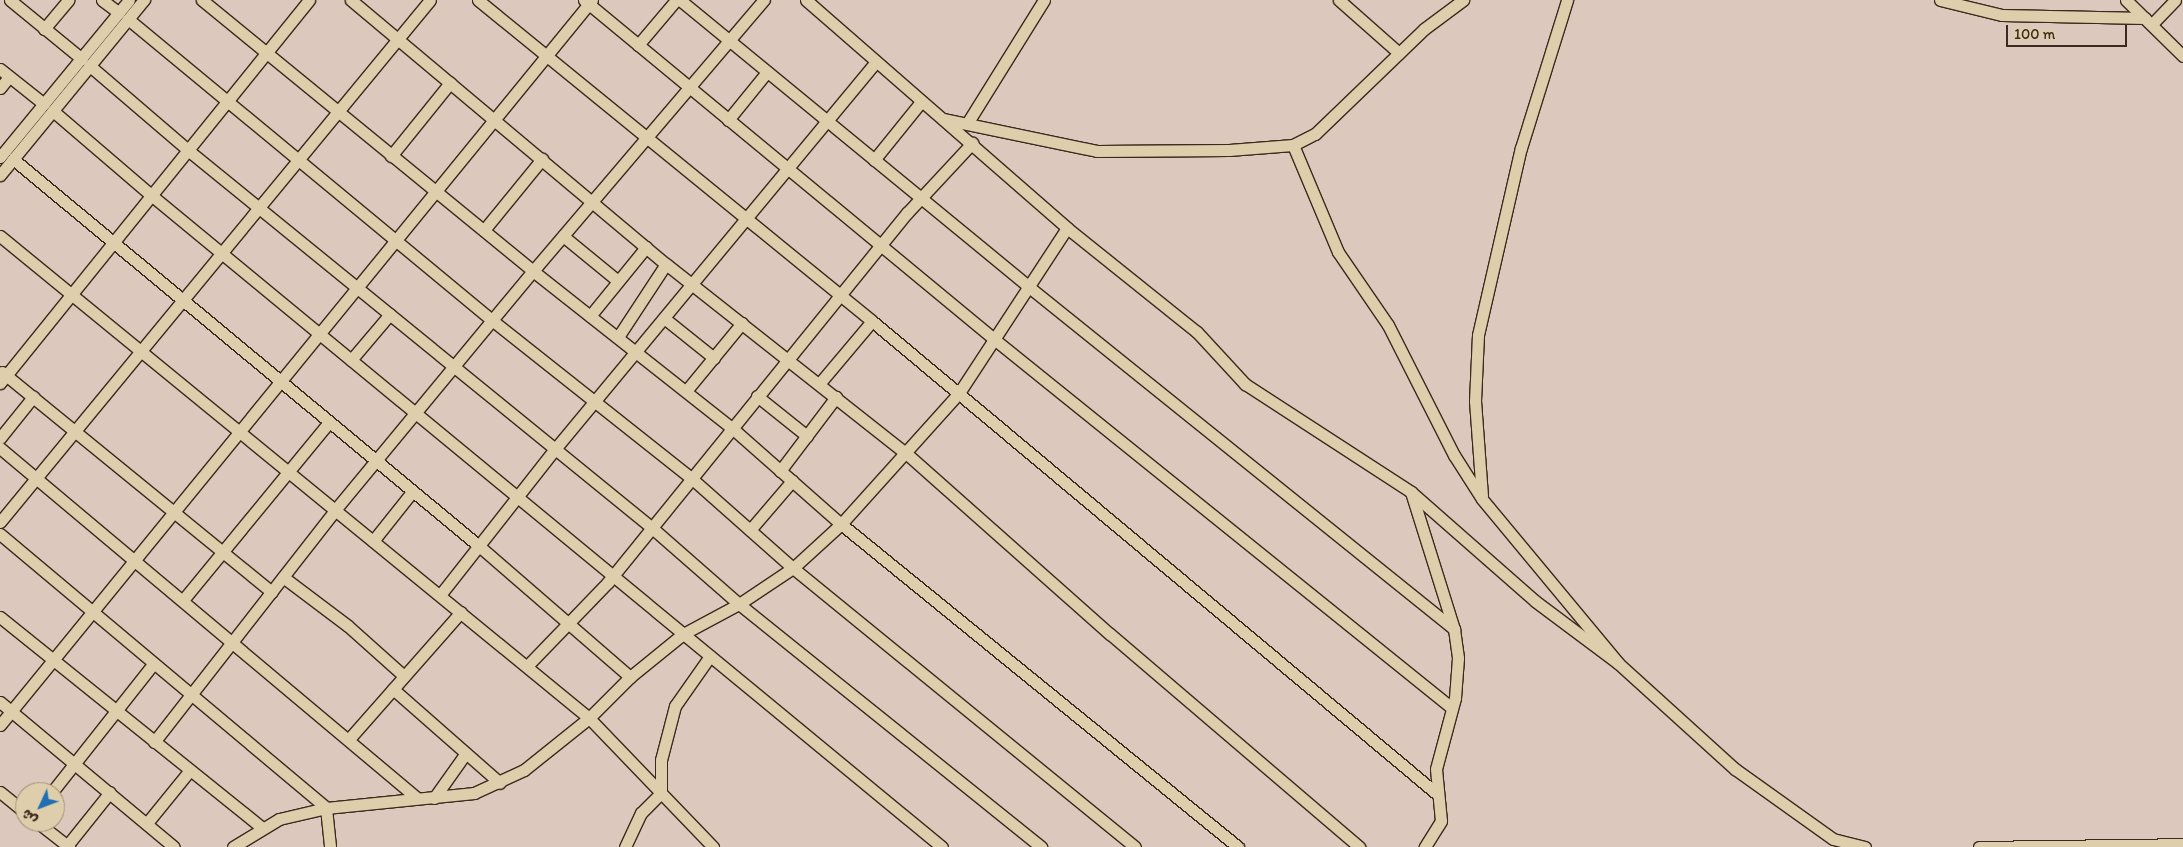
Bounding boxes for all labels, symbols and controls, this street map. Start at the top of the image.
scale bar [2008,15,2129,47]
text: 100 m [2014,25,2055,43]
north arrow [15,782,65,832]
text: ش [18,805,41,828]

